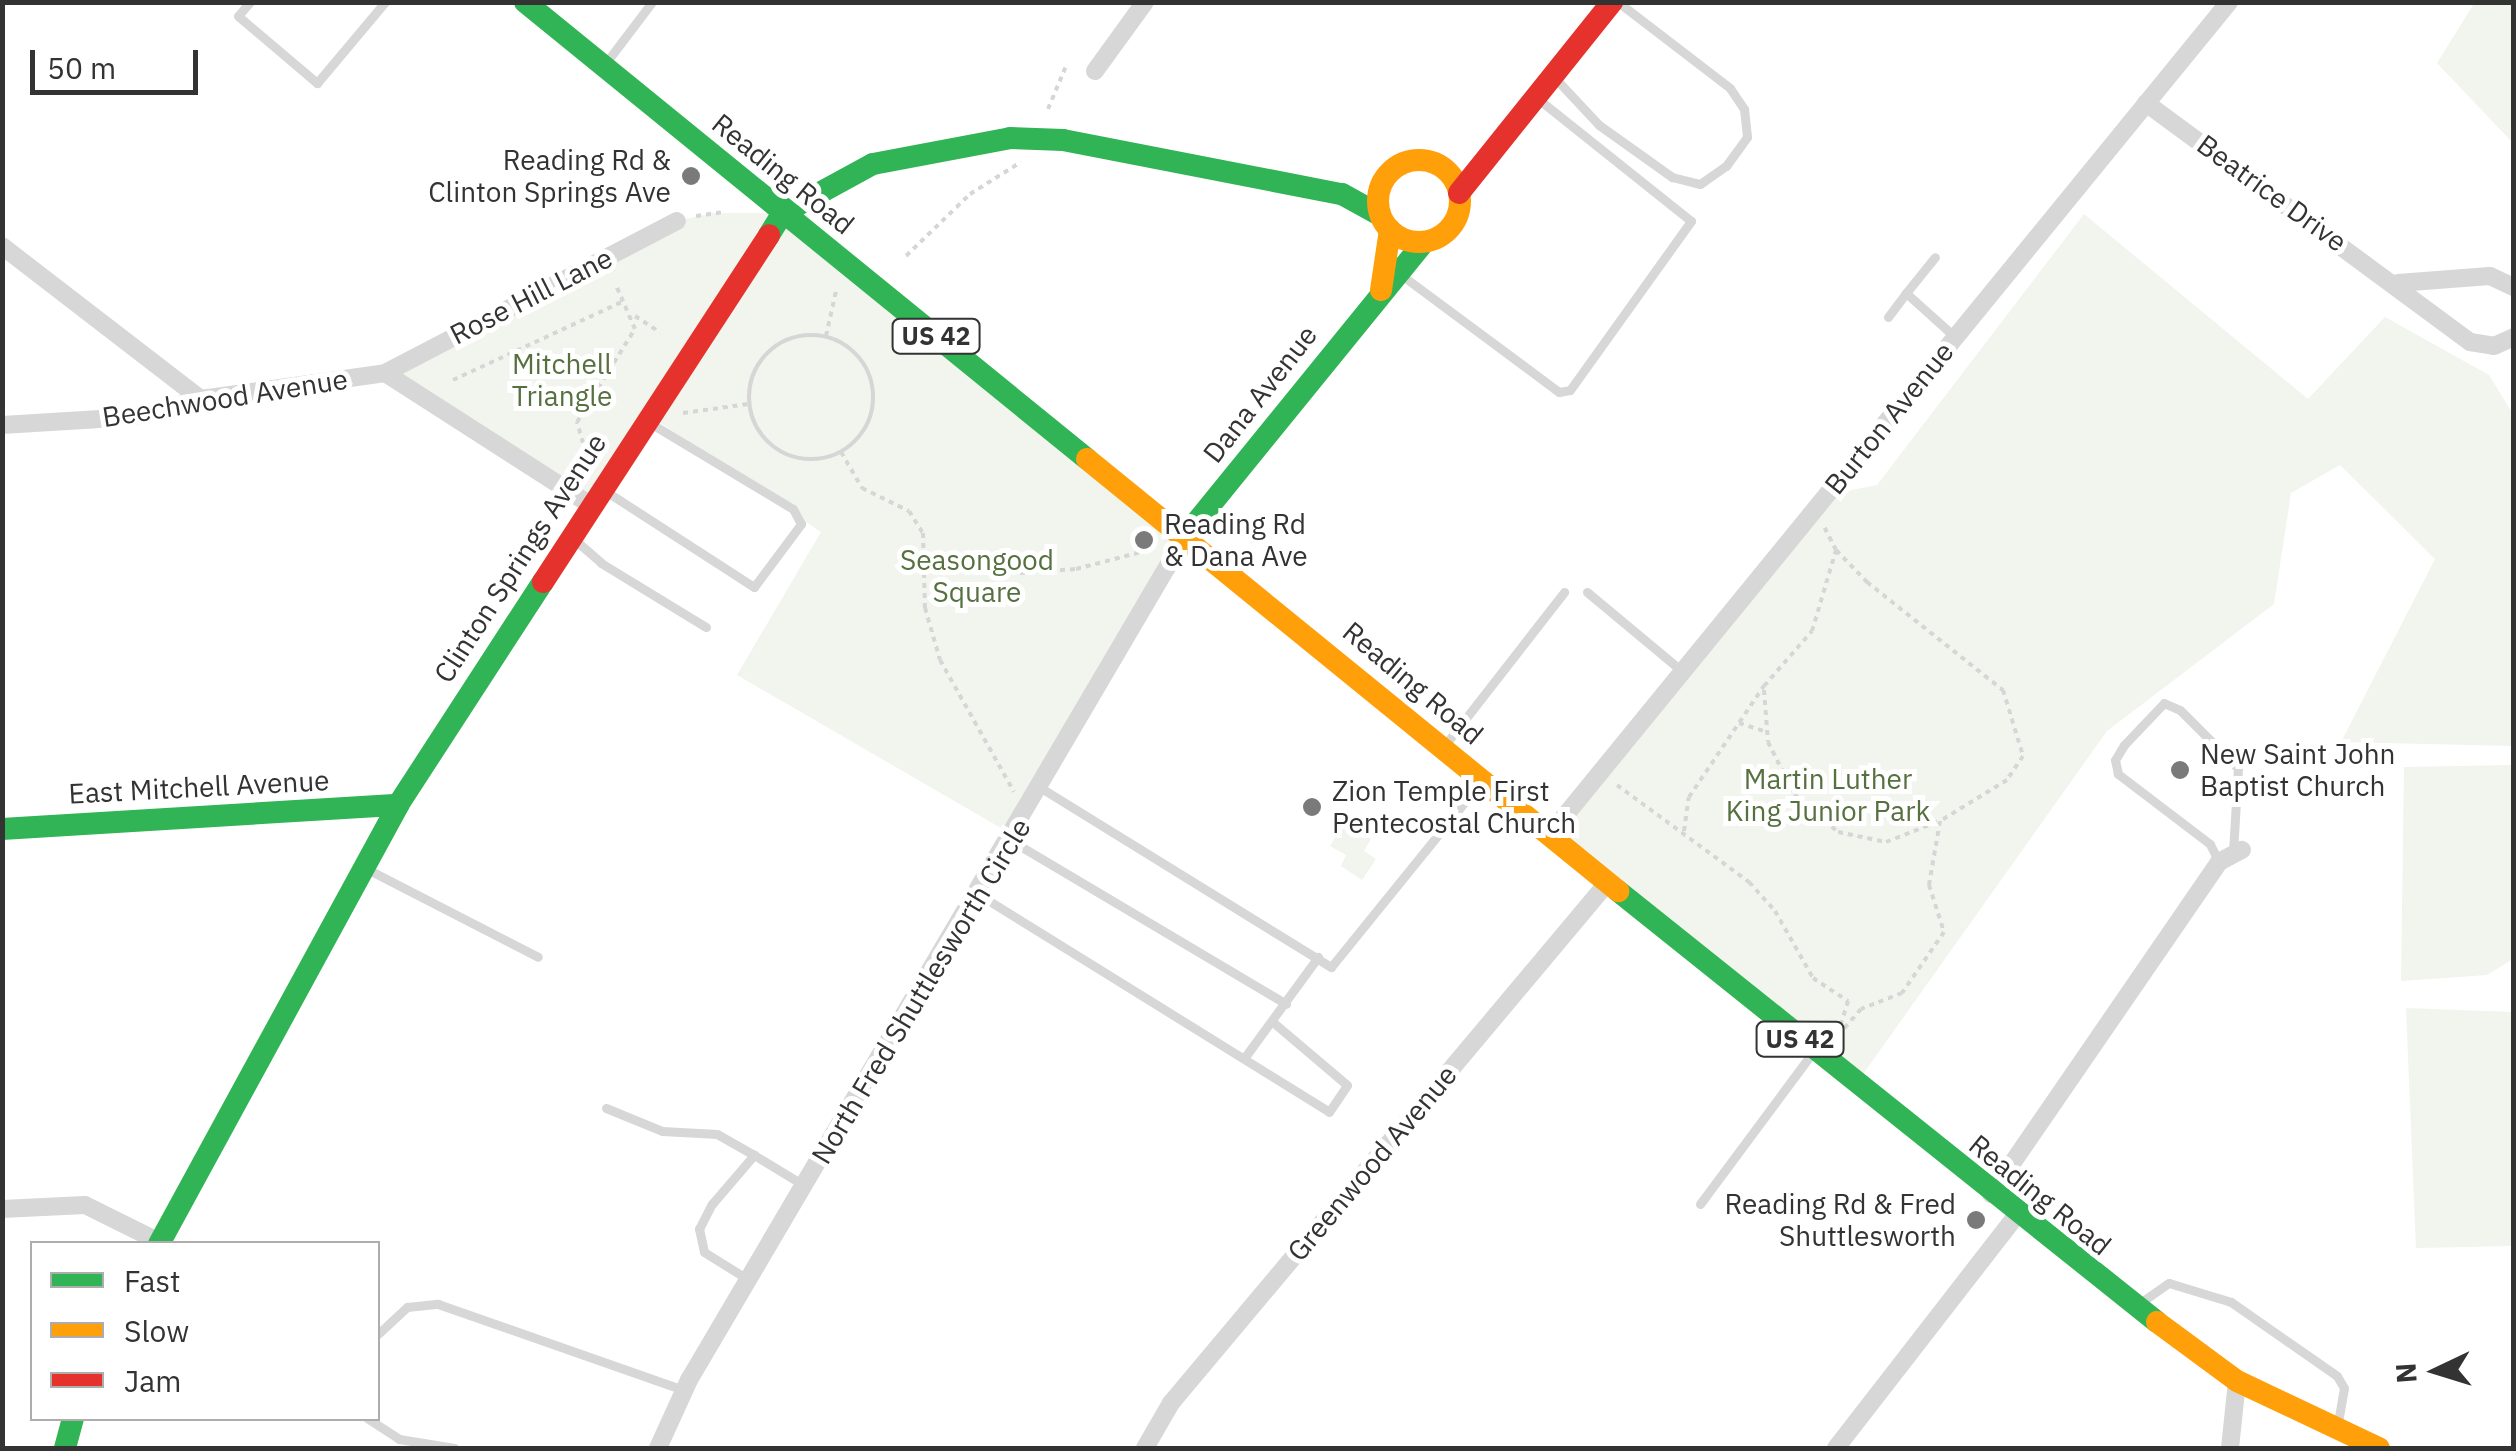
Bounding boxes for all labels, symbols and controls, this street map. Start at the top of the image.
scale bar [35,30,202,92]
text: 50 m [47,48,116,87]
street label: Reading Road [705,107,861,241]
street label: Beatrice Drive [2191,128,2353,258]
place label: Reading Rd & Clinton Springs Ave [428,143,671,209]
marker: Reading Rd & Clinton Springs Ave [680,165,702,187]
street label: Rose Hill Lane [444,241,618,351]
road number: US 42 [891,316,981,356]
street label: Dana Avenue [1196,319,1324,469]
street label: Burton Avenue [1817,335,1961,501]
park label: Mitchell Triangle [512,347,612,413]
street label: Beechwood Avenue [100,362,350,434]
street label: Clinton Springs Avenue [427,427,613,689]
place label: Reading Rd & Dana Ave [1164,507,1308,573]
marker: Reading Rd & Dana Ave [1133,529,1155,551]
park label: Seasongood Square [900,543,1054,609]
street label: Reading Road [1336,615,1490,751]
place label: New Saint John Baptist Church [2200,737,2395,803]
marker: New Saint John Baptist Church [2169,759,2191,781]
park label: Martin Luther King Junior Park [1726,762,1930,828]
street label: East Mitchell Avenue [68,763,330,811]
place label: Zion Temple First Pentecostal Church [1332,774,1576,840]
marker: Zion Temple First Pentecostal Church [1301,796,1323,818]
street label: North Fred Shuttlesworth Circle [804,812,1038,1170]
road number: US 42 [1755,1019,1845,1059]
street label: Greenwood Avenue [1280,1058,1464,1268]
street label: Reading Road [1962,1128,2118,1262]
place label: Reading Rd & Fred Shuttlesworth [1724,1187,1956,1253]
marker: Reading Rd & Fred Shuttlesworth [1965,1209,1987,1231]
legend [30,1241,380,1421]
text: Fast [124,1261,181,1300]
text: Slow [124,1311,189,1350]
north arrow [2386,1321,2486,1421]
text: Jam [124,1361,182,1400]
text: N [2386,1362,2425,1385]

